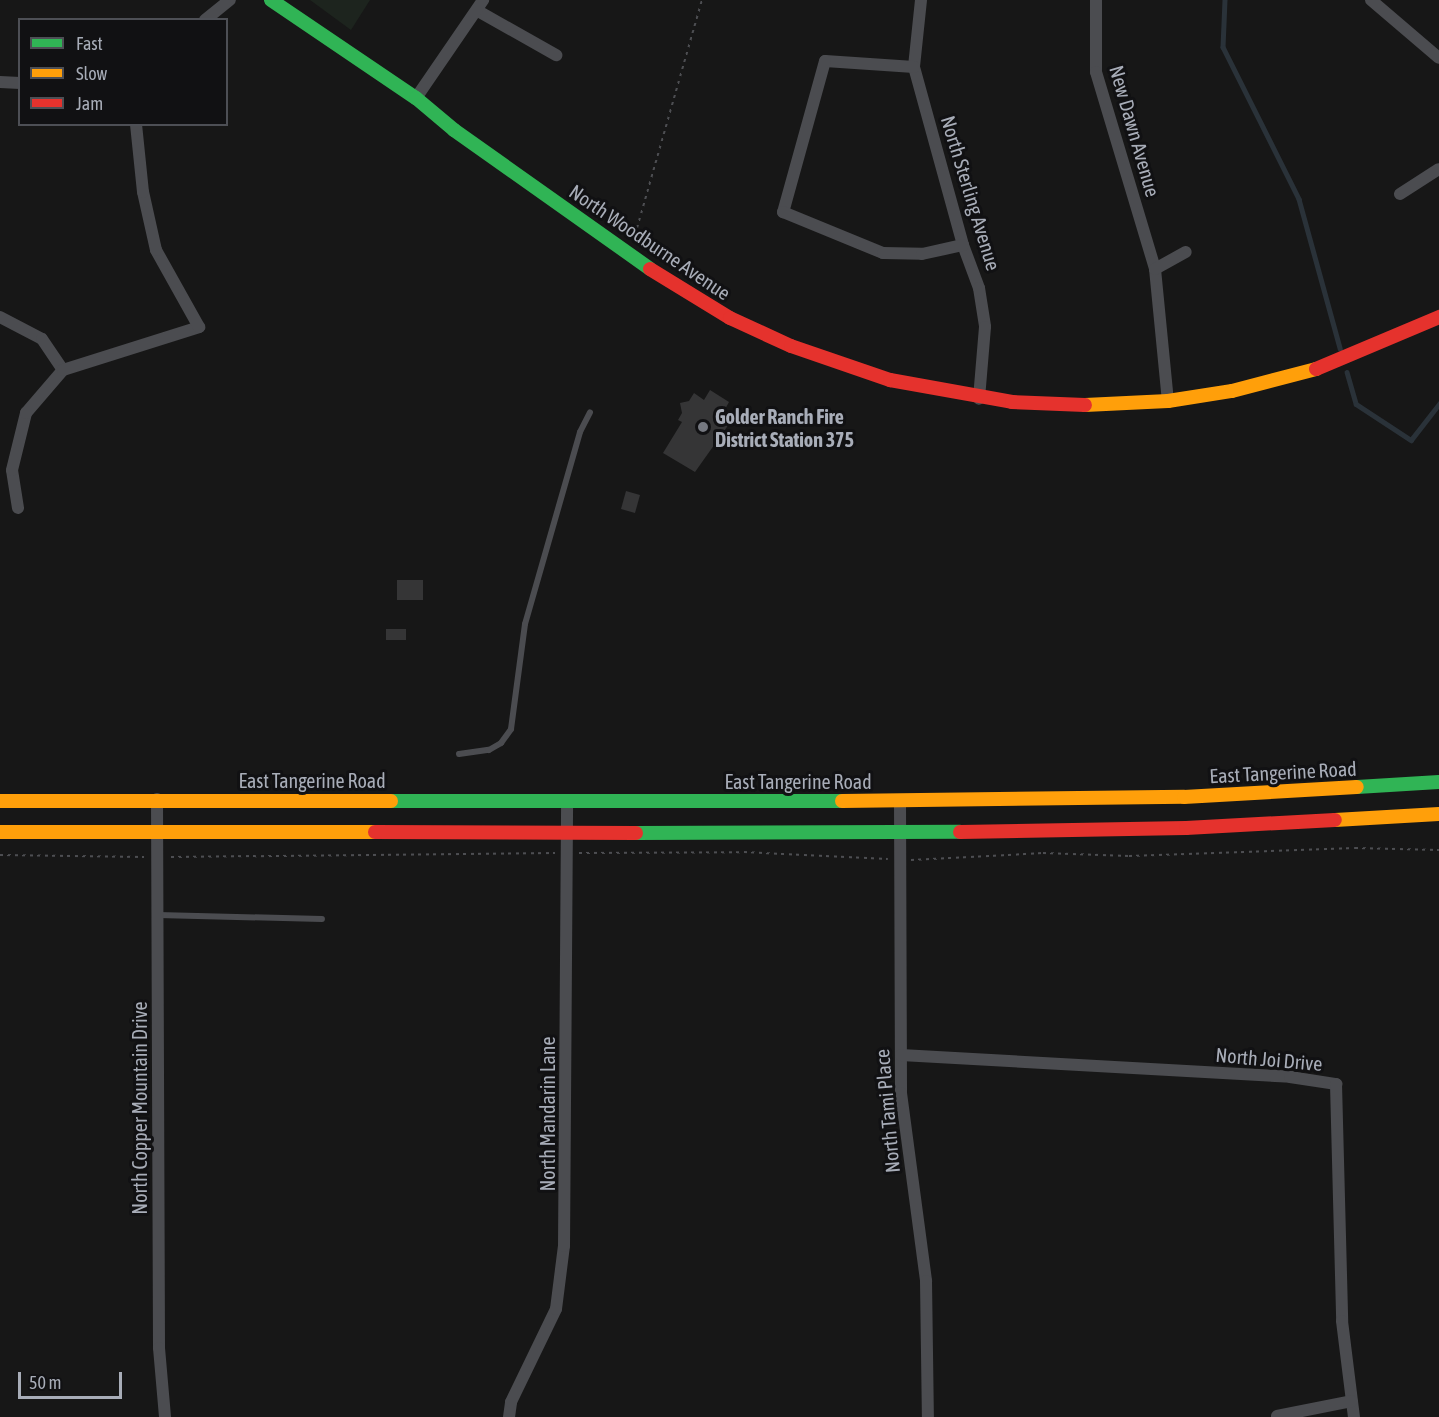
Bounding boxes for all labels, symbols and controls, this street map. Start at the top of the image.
legend [18,18,228,126]
text: Fast [76,33,103,54]
text: Slow [76,63,107,84]
street label: New Dawn Avenue [1105,63,1165,199]
text: Jam [76,93,103,114]
street label: North Sterling Avenue [936,113,1006,273]
street label: North Woodburne Avenue [565,179,735,305]
place label: Golder Ranch Fire District Station 375 [715,404,854,451]
marker: Golder Ranch Fire District Station 375 [696,420,710,434]
street label: East Tangerine Road [1209,756,1357,788]
street label: East Tangerine Road [238,768,386,792]
street label: East Tangerine Road [724,769,872,793]
street label: North Copper Mountain Drive [127,1001,151,1215]
street label: North Mandarin Lane [535,1036,559,1192]
street label: North Joi Drive [1215,1042,1323,1076]
street label: North Tami Place [870,1048,904,1174]
scale bar [21,1360,124,1398]
text: 50 m [29,1372,61,1393]

